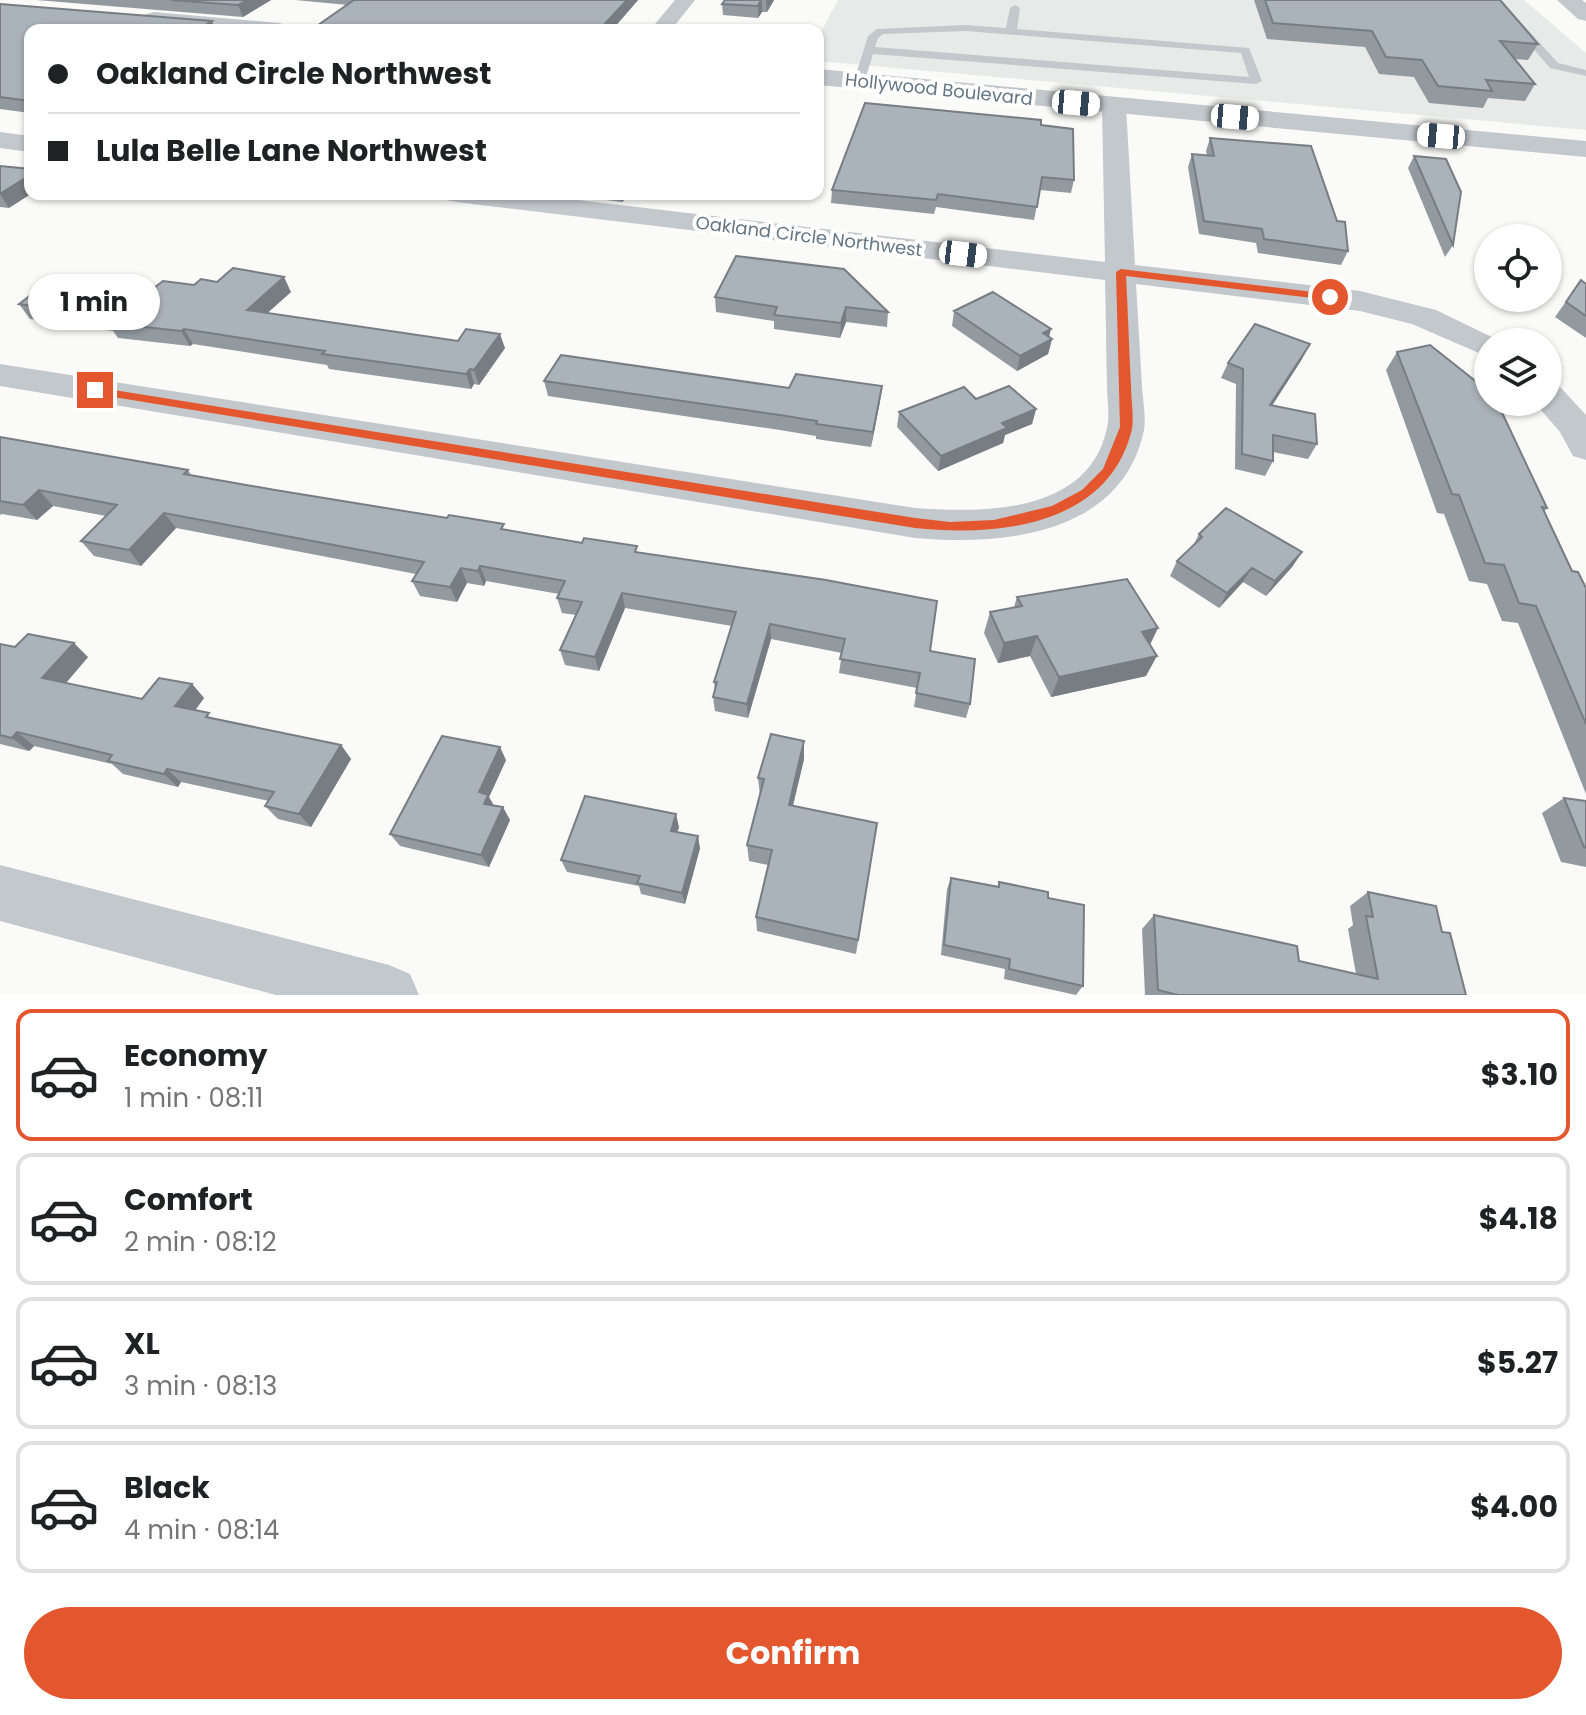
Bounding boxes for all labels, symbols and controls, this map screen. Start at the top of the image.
text: Oakland Circle Northwest [96,52,491,95]
street label: Hollywood Boulevard [844,67,1034,111]
car [1051,89,1101,117]
car [1210,103,1260,131]
car [1416,122,1466,150]
text: Lula Belle Lane Northwest [96,129,487,172]
street label: Oakland Circle Northwest [694,210,924,262]
map controls [1474,224,1562,416]
button: locate [1474,224,1562,312]
car [938,239,988,269]
callout: 1 min [29,274,161,330]
route start [1312,279,1348,315]
text: 1 min [60,284,128,320]
button: layers [1474,328,1562,416]
route end [77,372,113,408]
text: Economy [124,1034,268,1077]
icon: car [28,1039,100,1111]
text: $3.10 [1481,1053,1558,1096]
text: 1 min · 08:11 [124,1080,263,1116]
text: Comfort [124,1178,253,1221]
icon: car [28,1183,100,1255]
text: $4.18 [1479,1197,1558,1240]
text: 2 min · 08:12 [124,1224,277,1260]
text: XL [124,1322,160,1365]
icon: car [28,1327,100,1399]
text: $5.27 [1477,1341,1558,1384]
text: 3 min · 08:13 [124,1368,277,1404]
text: Black [124,1466,210,1509]
icon: car [28,1471,100,1543]
text: $4.00 [1470,1485,1558,1528]
text: 4 min · 08:14 [124,1512,279,1548]
button: Confirm [24,1607,1562,1699]

